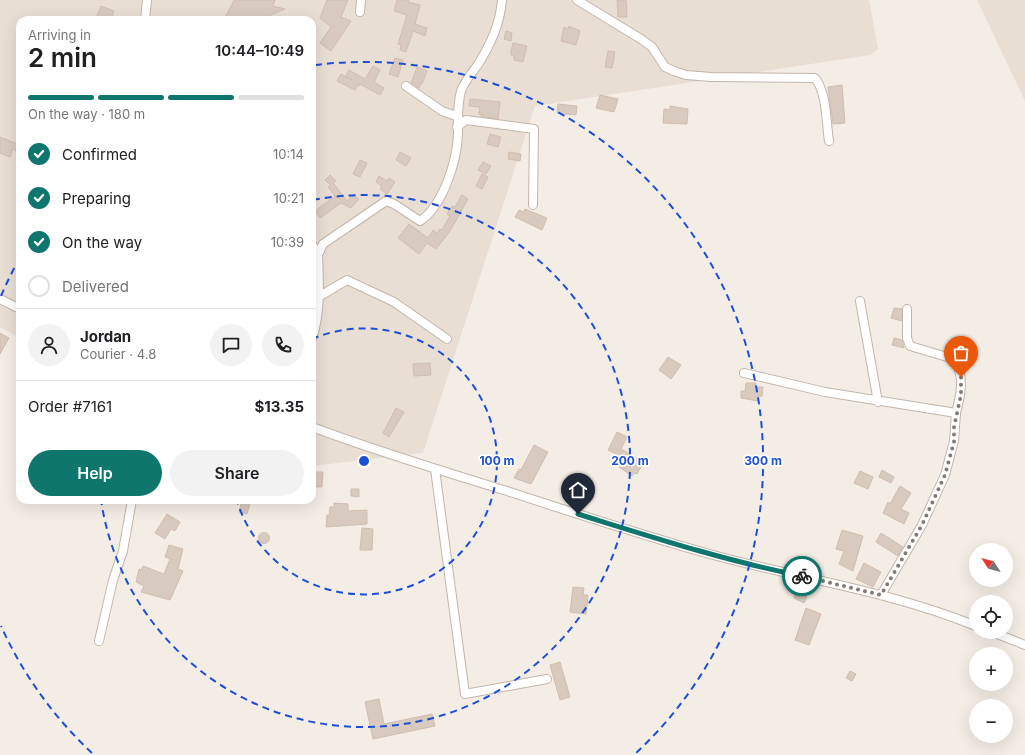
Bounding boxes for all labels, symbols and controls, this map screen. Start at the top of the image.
text: Arriving in [28,27,91,43]
text: 10:44–10:49 [215,41,304,60]
text: 2 min [28,42,97,73]
text: On the way · 180 m [28,106,145,122]
icon: check [28,143,50,165]
text: Confirmed [62,145,137,164]
text: 10:14 [273,146,304,162]
icon: check [28,187,50,209]
text: Preparing [62,189,131,208]
text: 10:21 [274,190,304,206]
icon: check [28,231,50,253]
text: On the way [62,233,142,252]
text: 10:39 [271,234,304,250]
text: Delivered [62,277,129,296]
button: person [28,324,70,366]
button: chat [210,324,252,366]
button: phone [262,324,304,366]
text: Jordan [80,327,131,346]
pin [944,336,978,377]
icon: bag [950,342,972,364]
text: Courier · 4.8 [80,346,156,362]
text: Order #7161 [28,397,112,416]
text: $13.35 [254,397,304,416]
button: Help [28,450,162,496]
button: Share [170,450,304,496]
text: 100 m [479,453,515,468]
text: 200 m [611,453,649,468]
text: 300 m [744,453,782,468]
centre of rings [357,454,371,468]
pin [561,473,595,514]
icon: home [567,479,589,501]
north arrow [969,543,1013,587]
map controls [969,543,1013,743]
courier [782,556,822,596]
icon: bike [791,565,813,587]
button: locate [969,595,1013,639]
button: + [969,647,1013,691]
button: − [969,699,1013,743]

